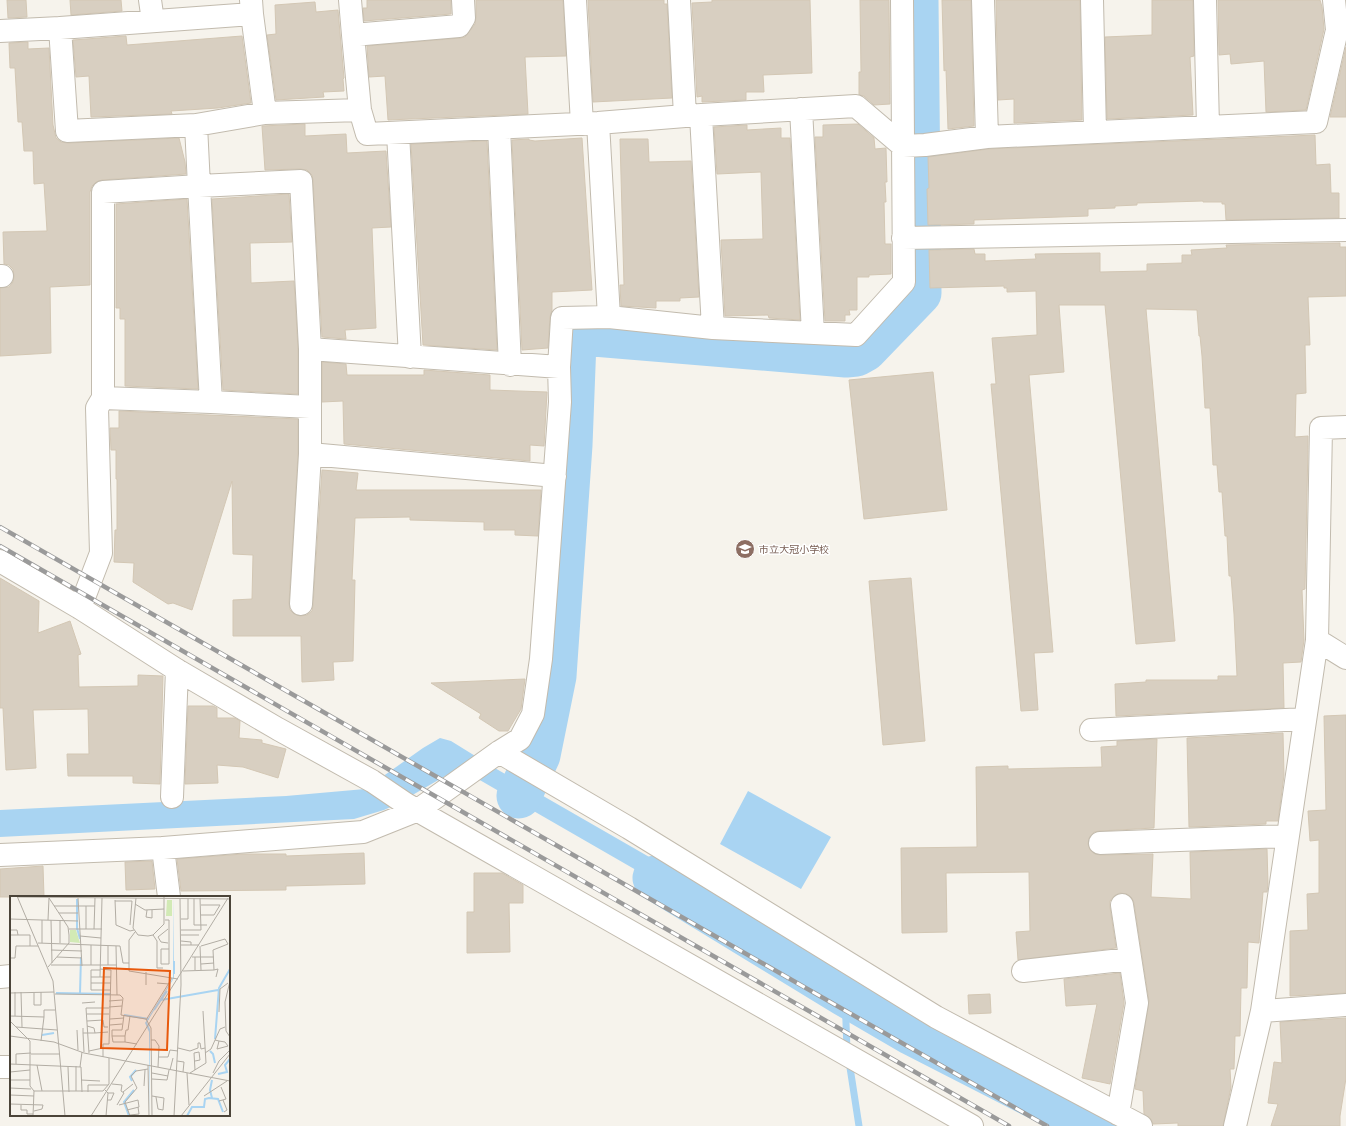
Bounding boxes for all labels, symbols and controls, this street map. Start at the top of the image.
school or university icon: 市立大冠小学校 [734,538,756,560]
place label: 市立大冠小学校 [759,543,829,556]
inset map [10,896,230,1116]

